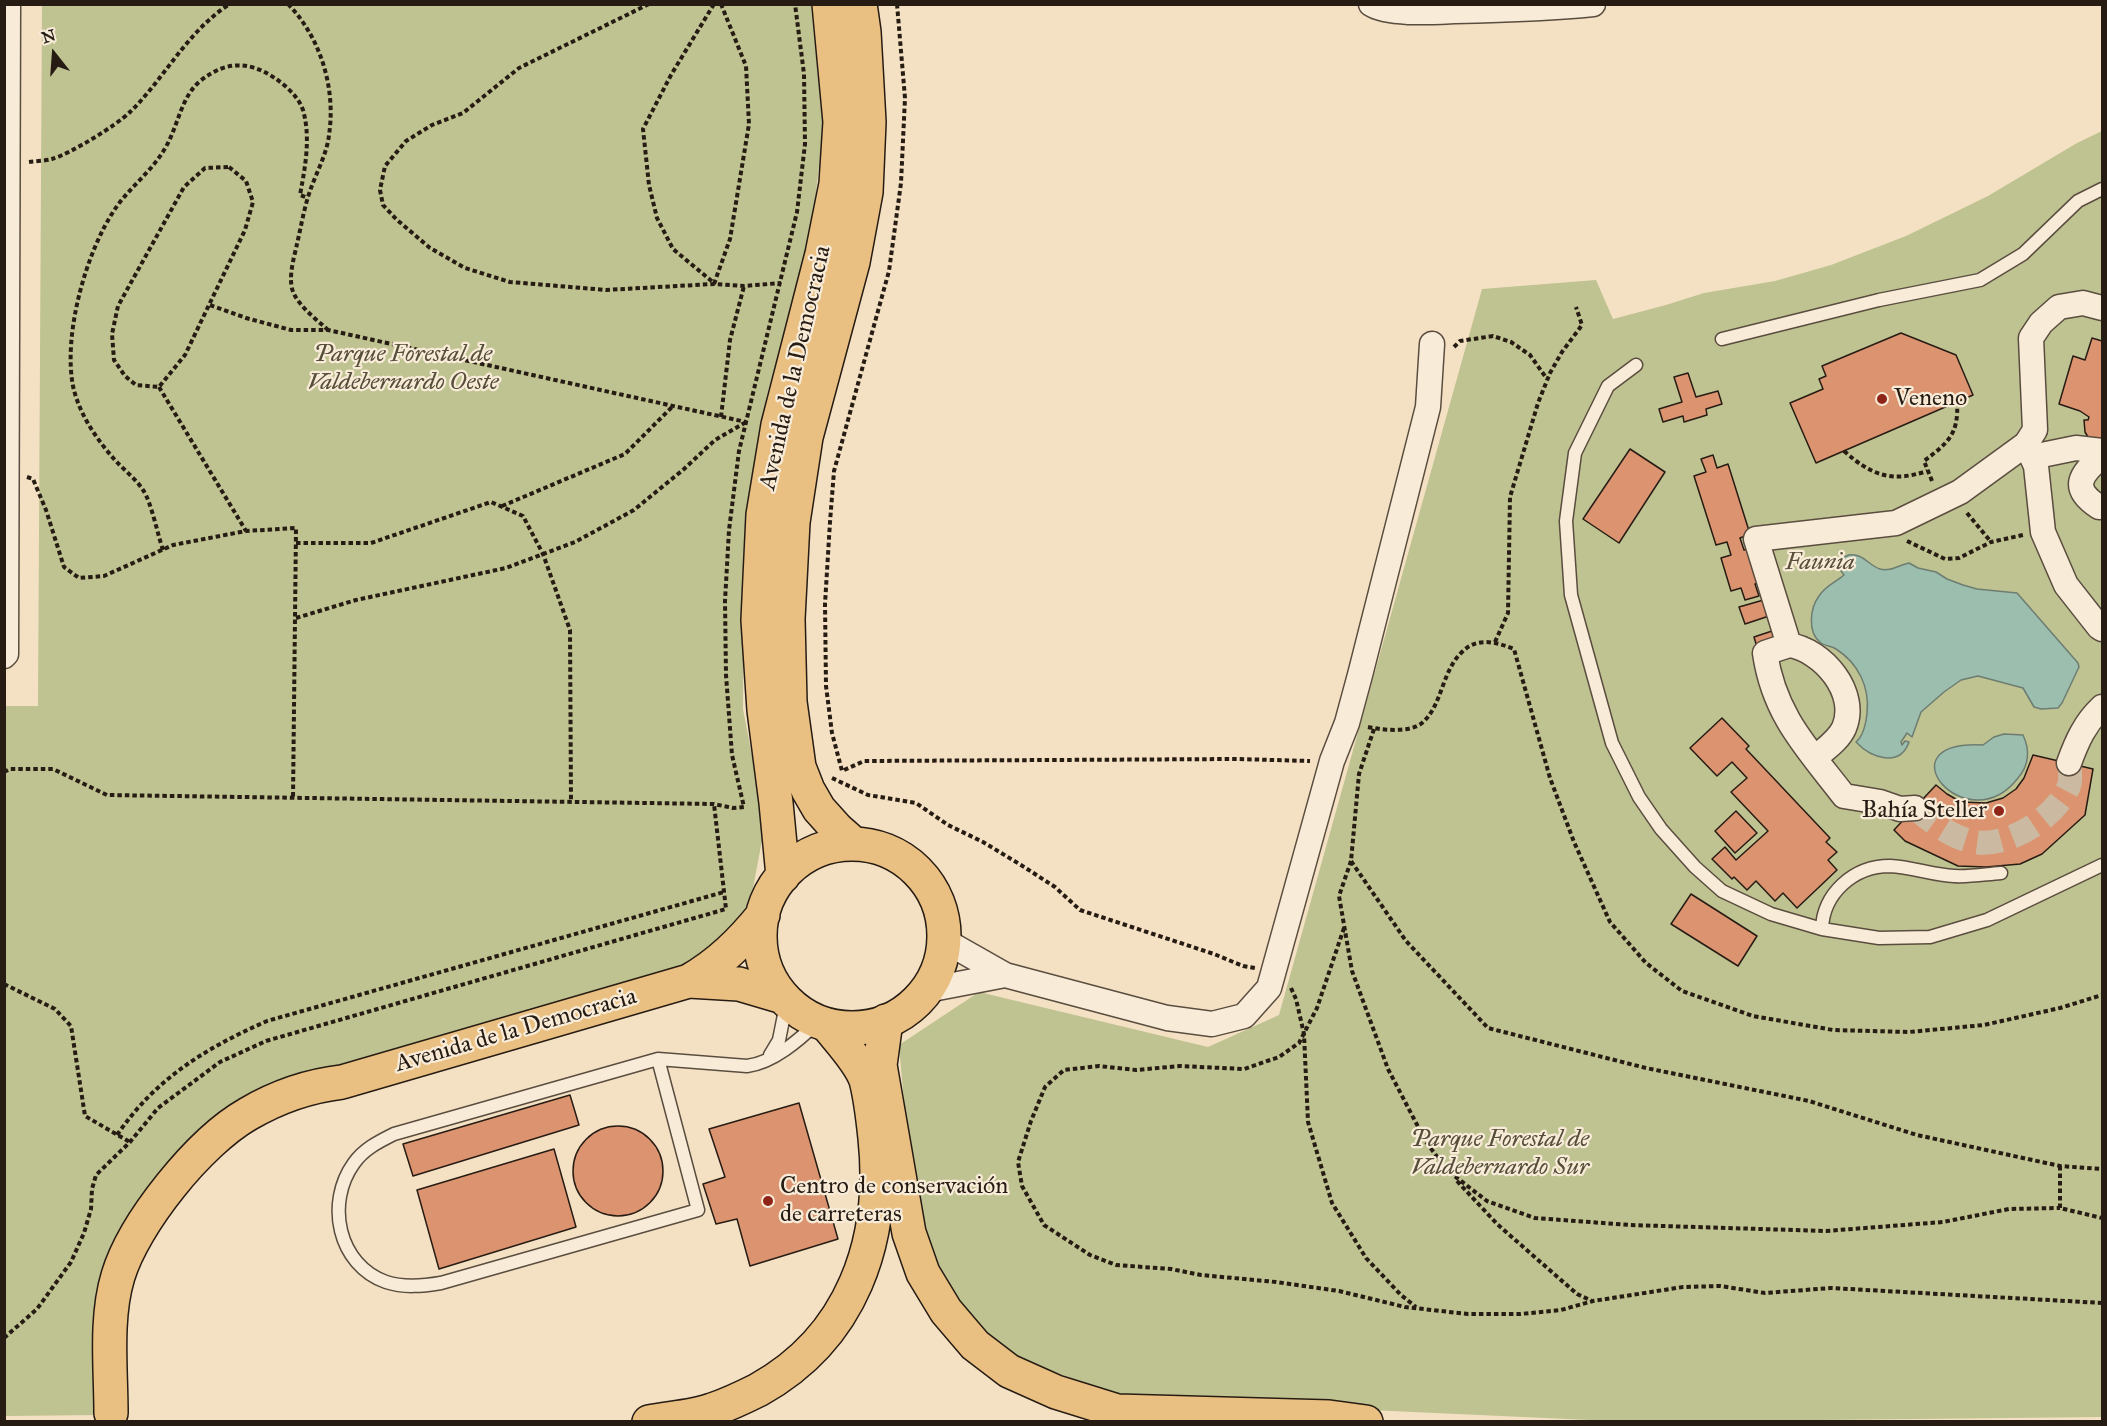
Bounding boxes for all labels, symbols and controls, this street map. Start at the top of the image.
north arrow [24,24,84,84]
text: N [39,25,58,47]
street label: Avenida de la Democracia [754,243,838,493]
park label: Parque Forestal de Valdebernardo Oeste [307,341,499,397]
place label: Veneno [1894,385,1967,413]
marker: Veneno [1875,392,1889,406]
park label: Faunia [1785,549,1855,577]
place label: Bahía Steller [1862,797,1987,825]
marker: Bahía Steller [1992,804,2006,818]
street label: Avenida de la Democracia [392,983,640,1079]
park label: Parque Forestal de Valdebernardo Sur [1411,1126,1589,1182]
place label: Centro de conservación de carreteras [780,1173,1008,1229]
marker: Centro de conservación de carreteras [761,1194,775,1208]

